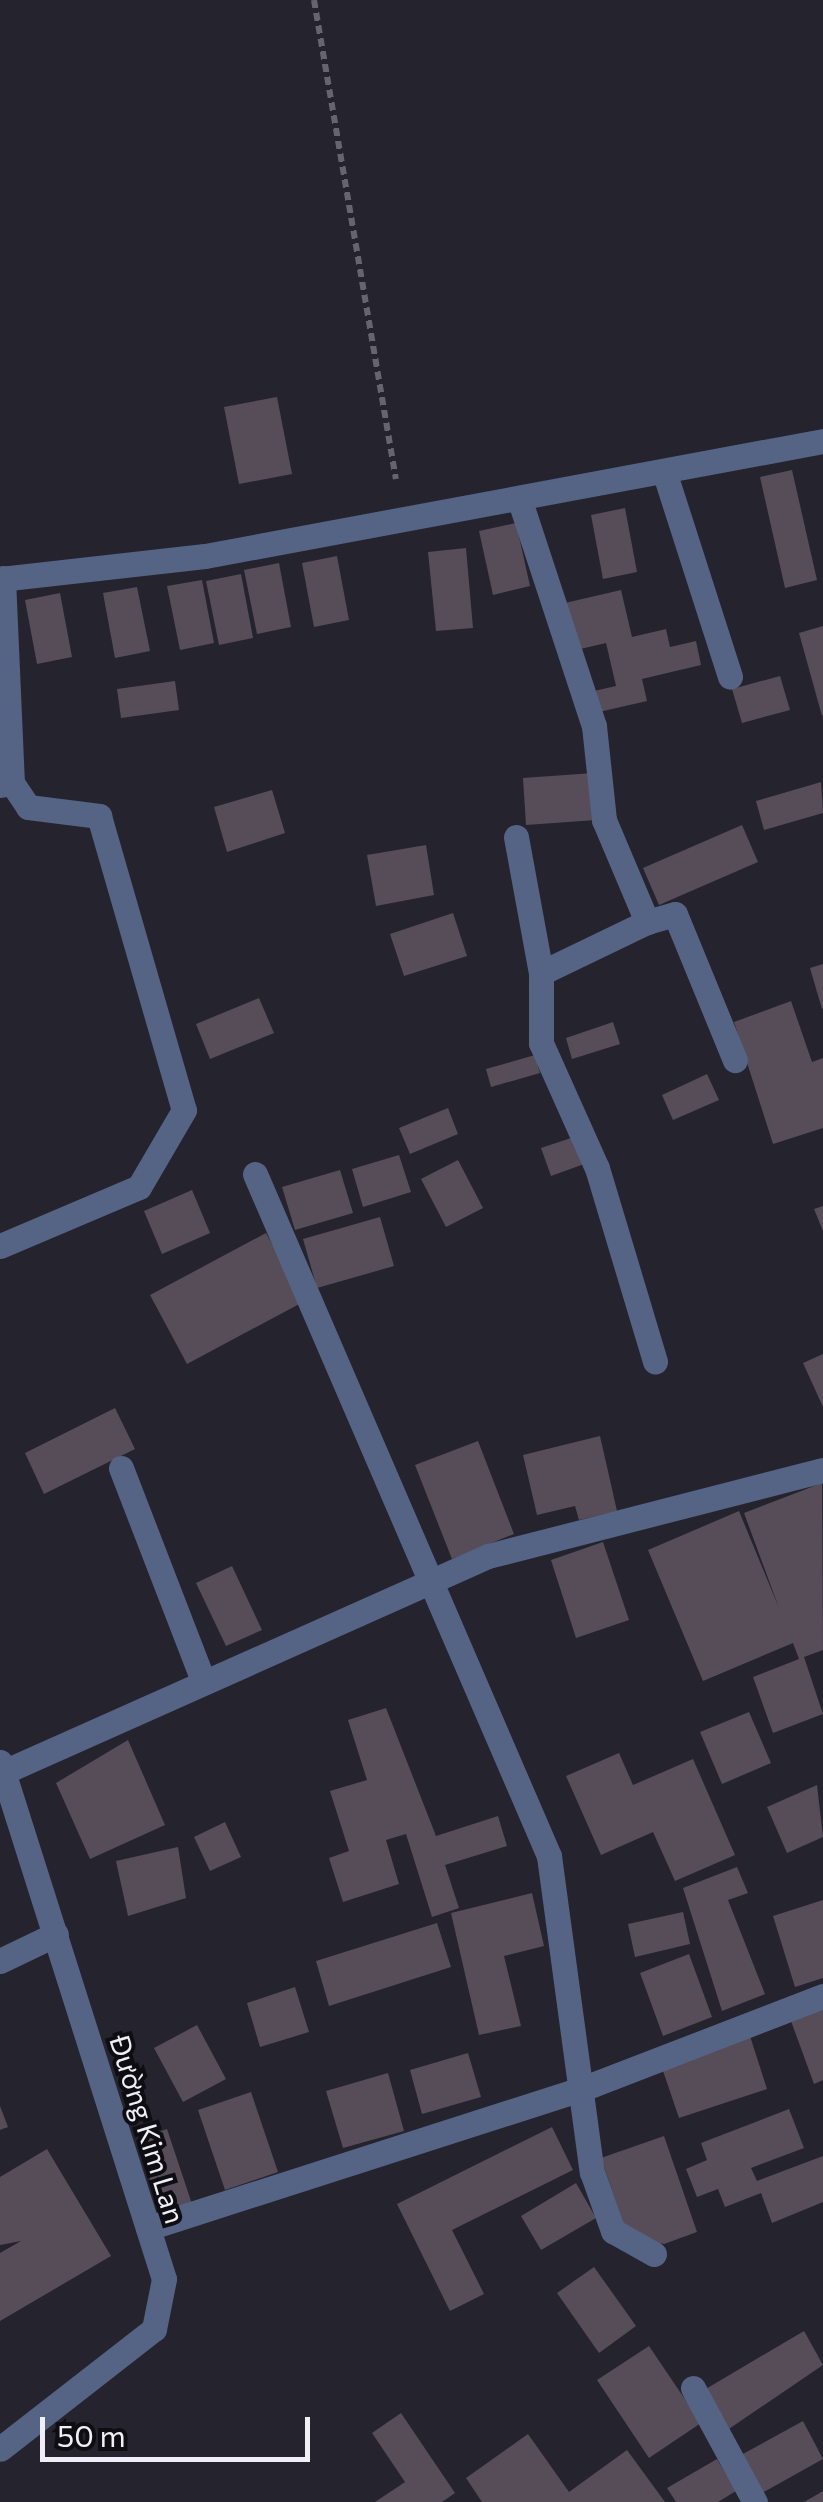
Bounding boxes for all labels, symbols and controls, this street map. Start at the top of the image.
street label: Đường Kim Lan [103,2031,193,2227]
scale bar [45,2397,315,2459]
text: 50 m [57,2416,126,2453]

